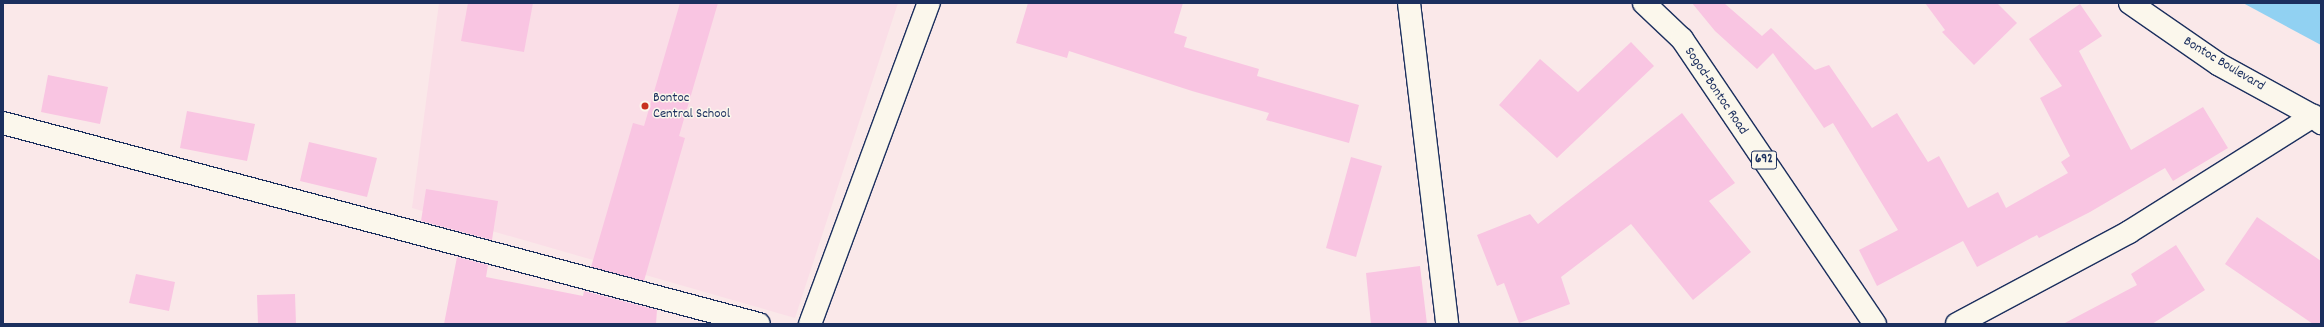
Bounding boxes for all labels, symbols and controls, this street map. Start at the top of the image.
street label: Bontoc Boulevard [2180,33,2268,95]
street label: Sogod-Bontoc Road [1681,44,1751,138]
place label: Bontoc Central School [653,90,730,122]
marker: Bontoc Central School [640,101,650,111]
road number: 692 [1750,149,1778,171]

